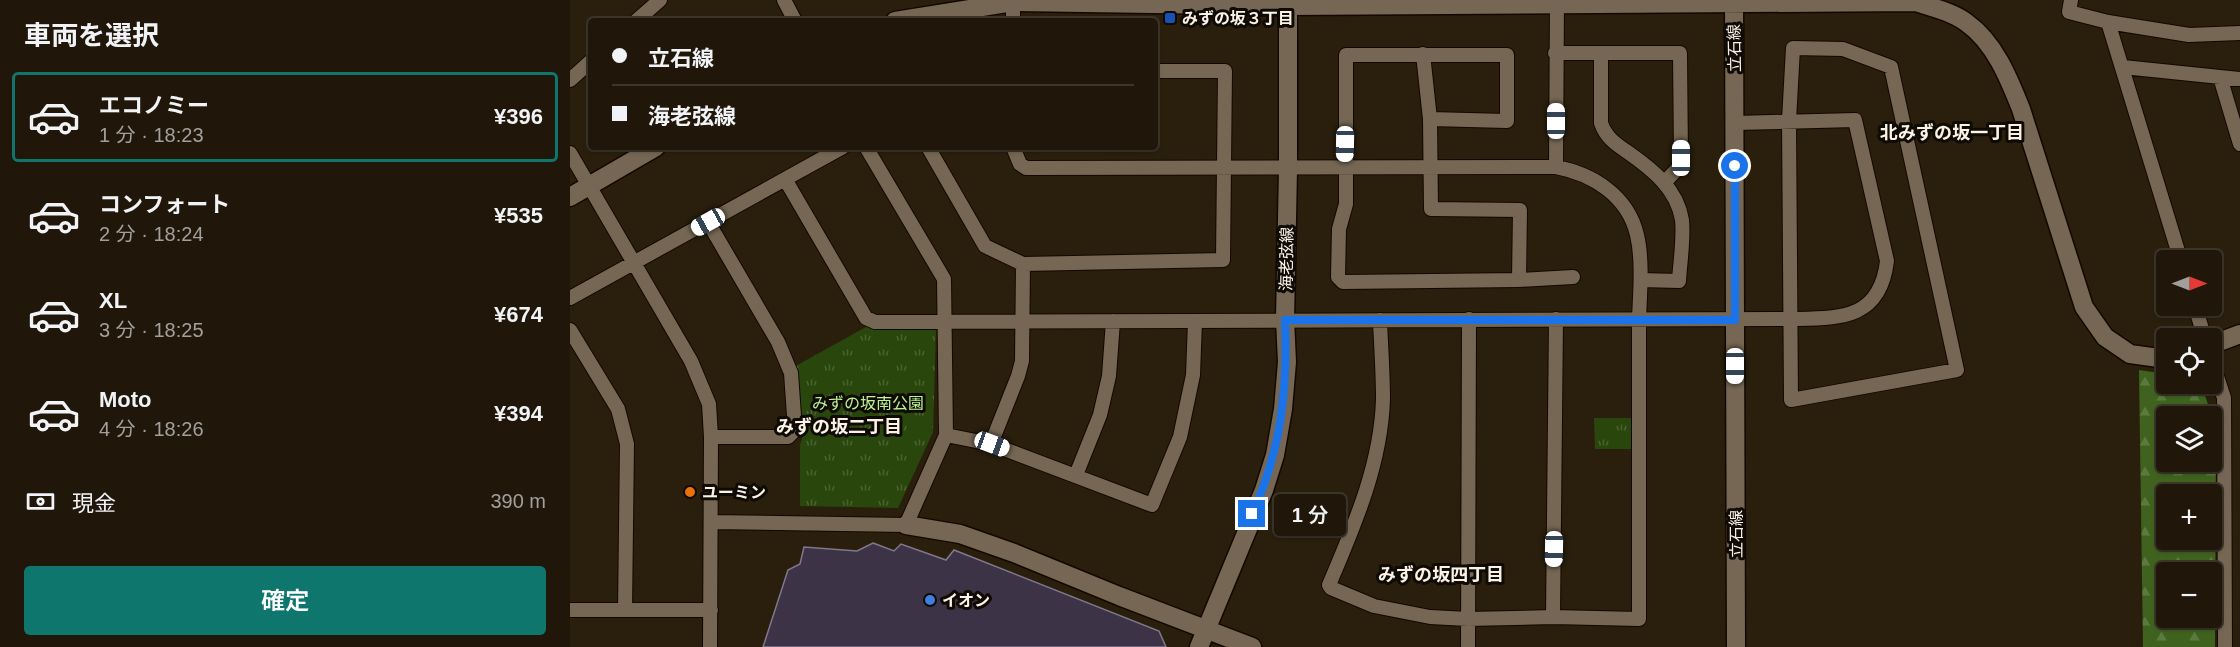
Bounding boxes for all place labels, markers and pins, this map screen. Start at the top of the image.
place label: みずの坂３丁目 [1182,10,1294,27]
marker: みずの坂３丁目 [1163,11,1177,25]
place label: ユーミン [702,484,766,501]
marker: ユーミン [683,485,697,499]
place label: イオン [942,592,990,609]
marker: イオン [923,593,937,607]

